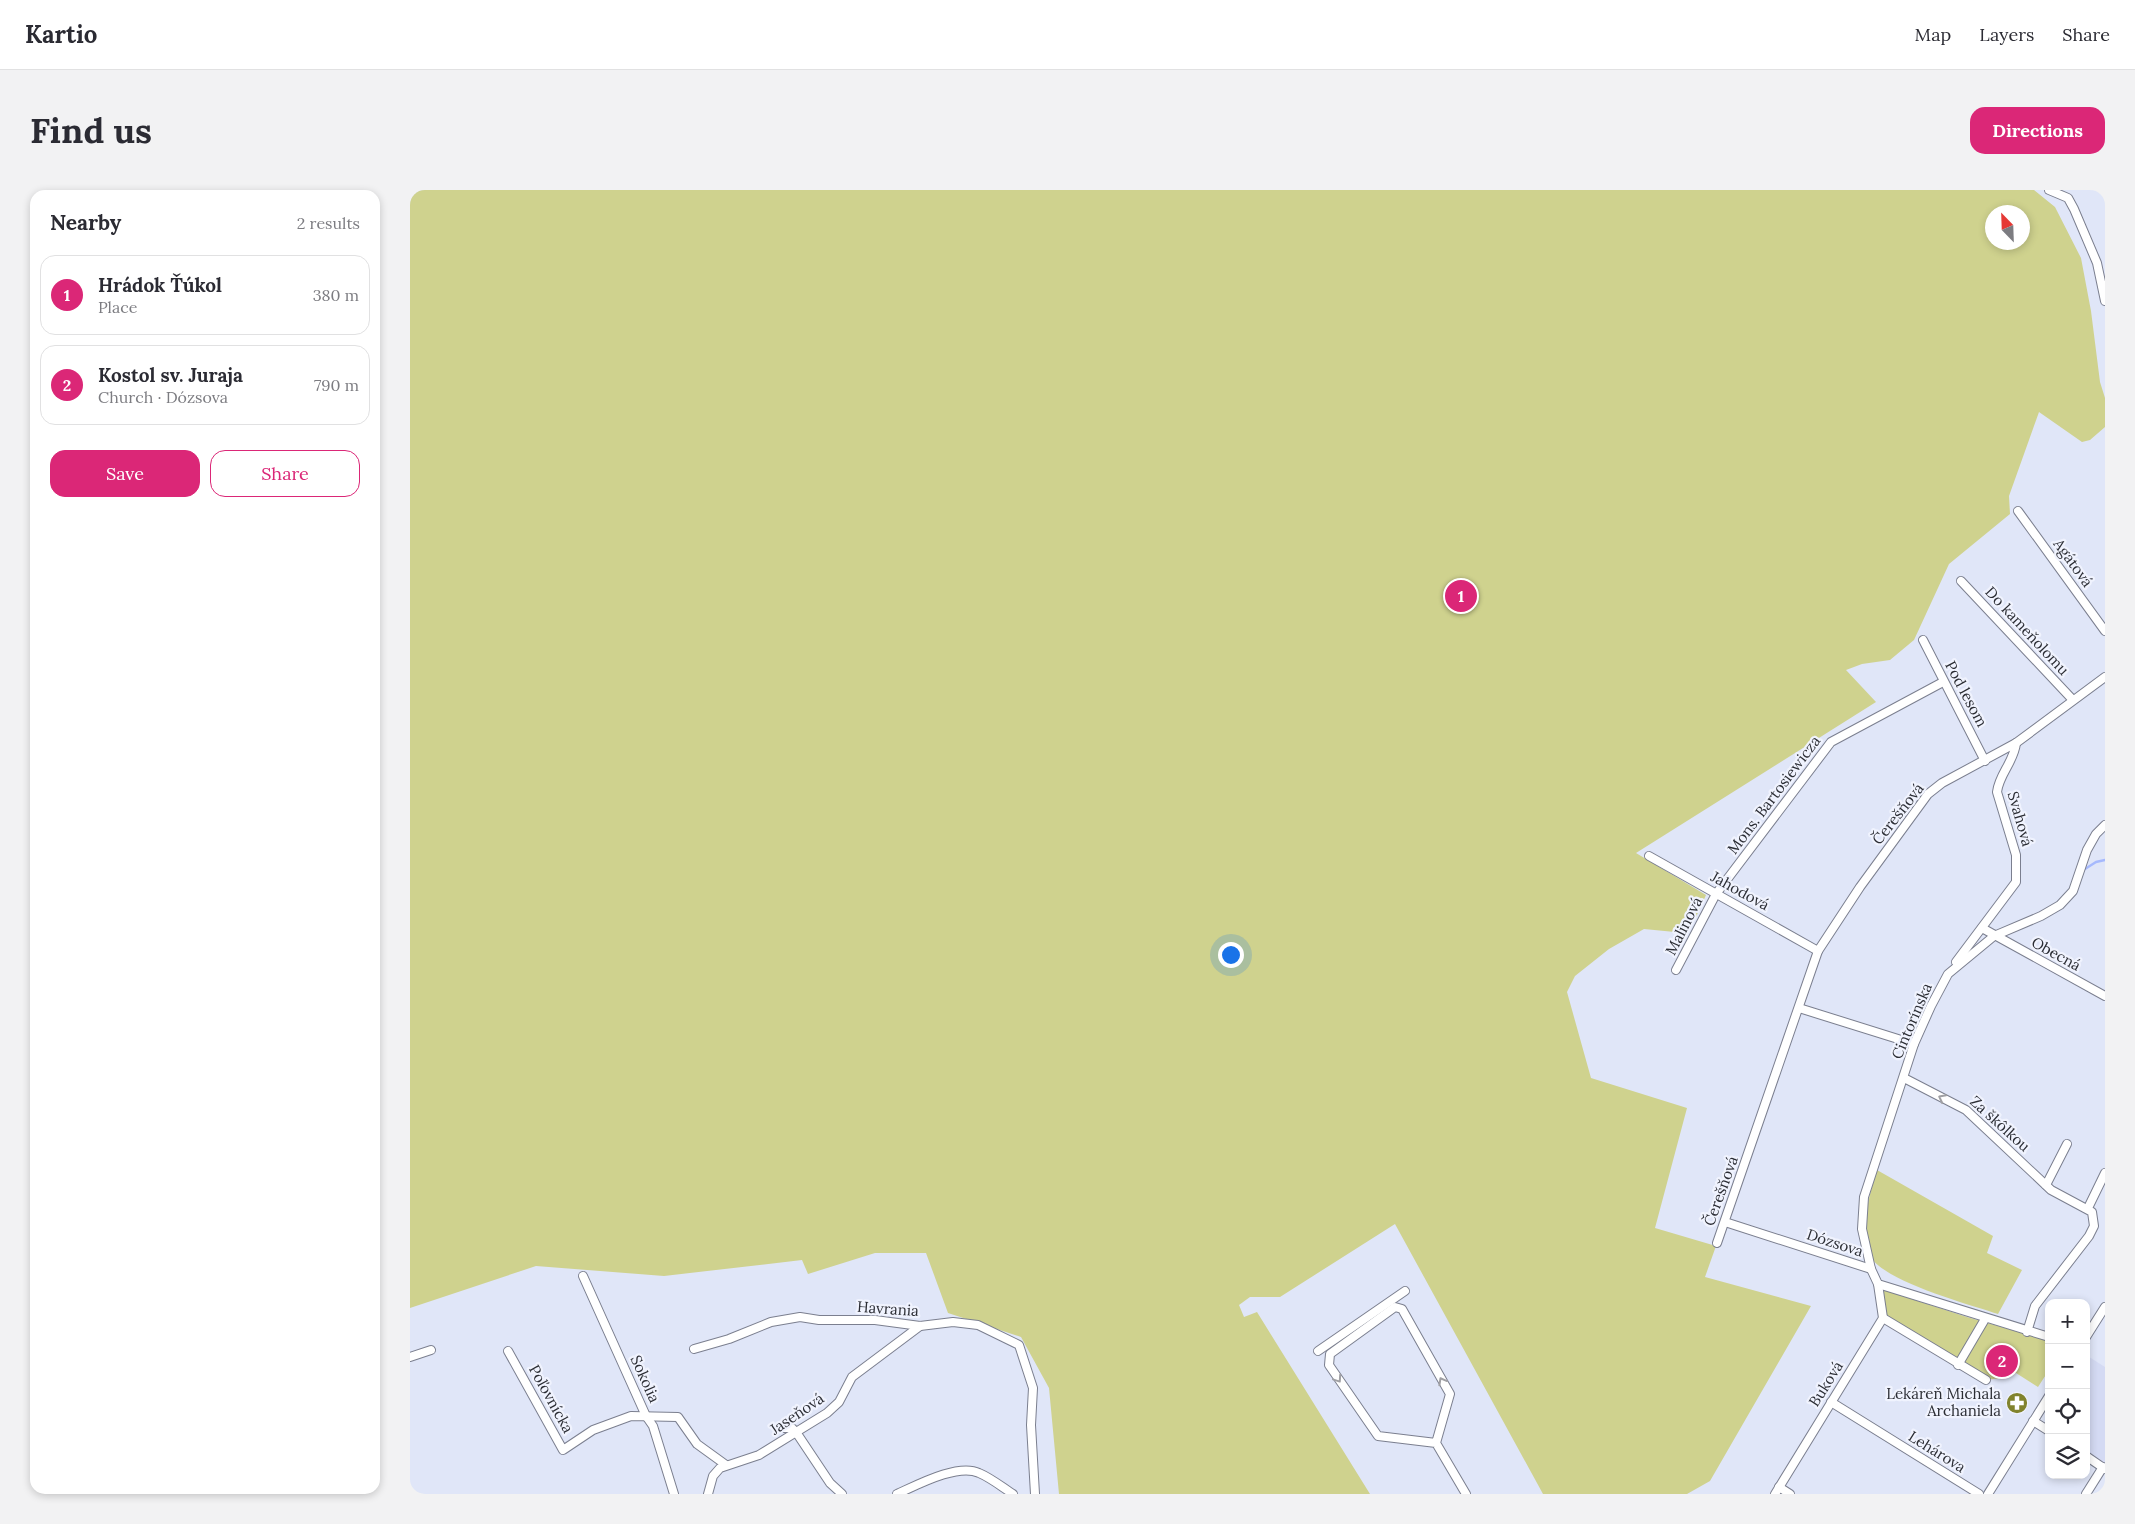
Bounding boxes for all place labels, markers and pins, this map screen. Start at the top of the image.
pin: 1 [1445,577,1477,615]
pin: 2 [1986,1342,2018,1380]
place label: Lekáreň Michala Archaniela [1886,1384,2001,1420]
pharmacy icon: Lekáreň Michala Archaniela [2005,1391,2029,1415]

